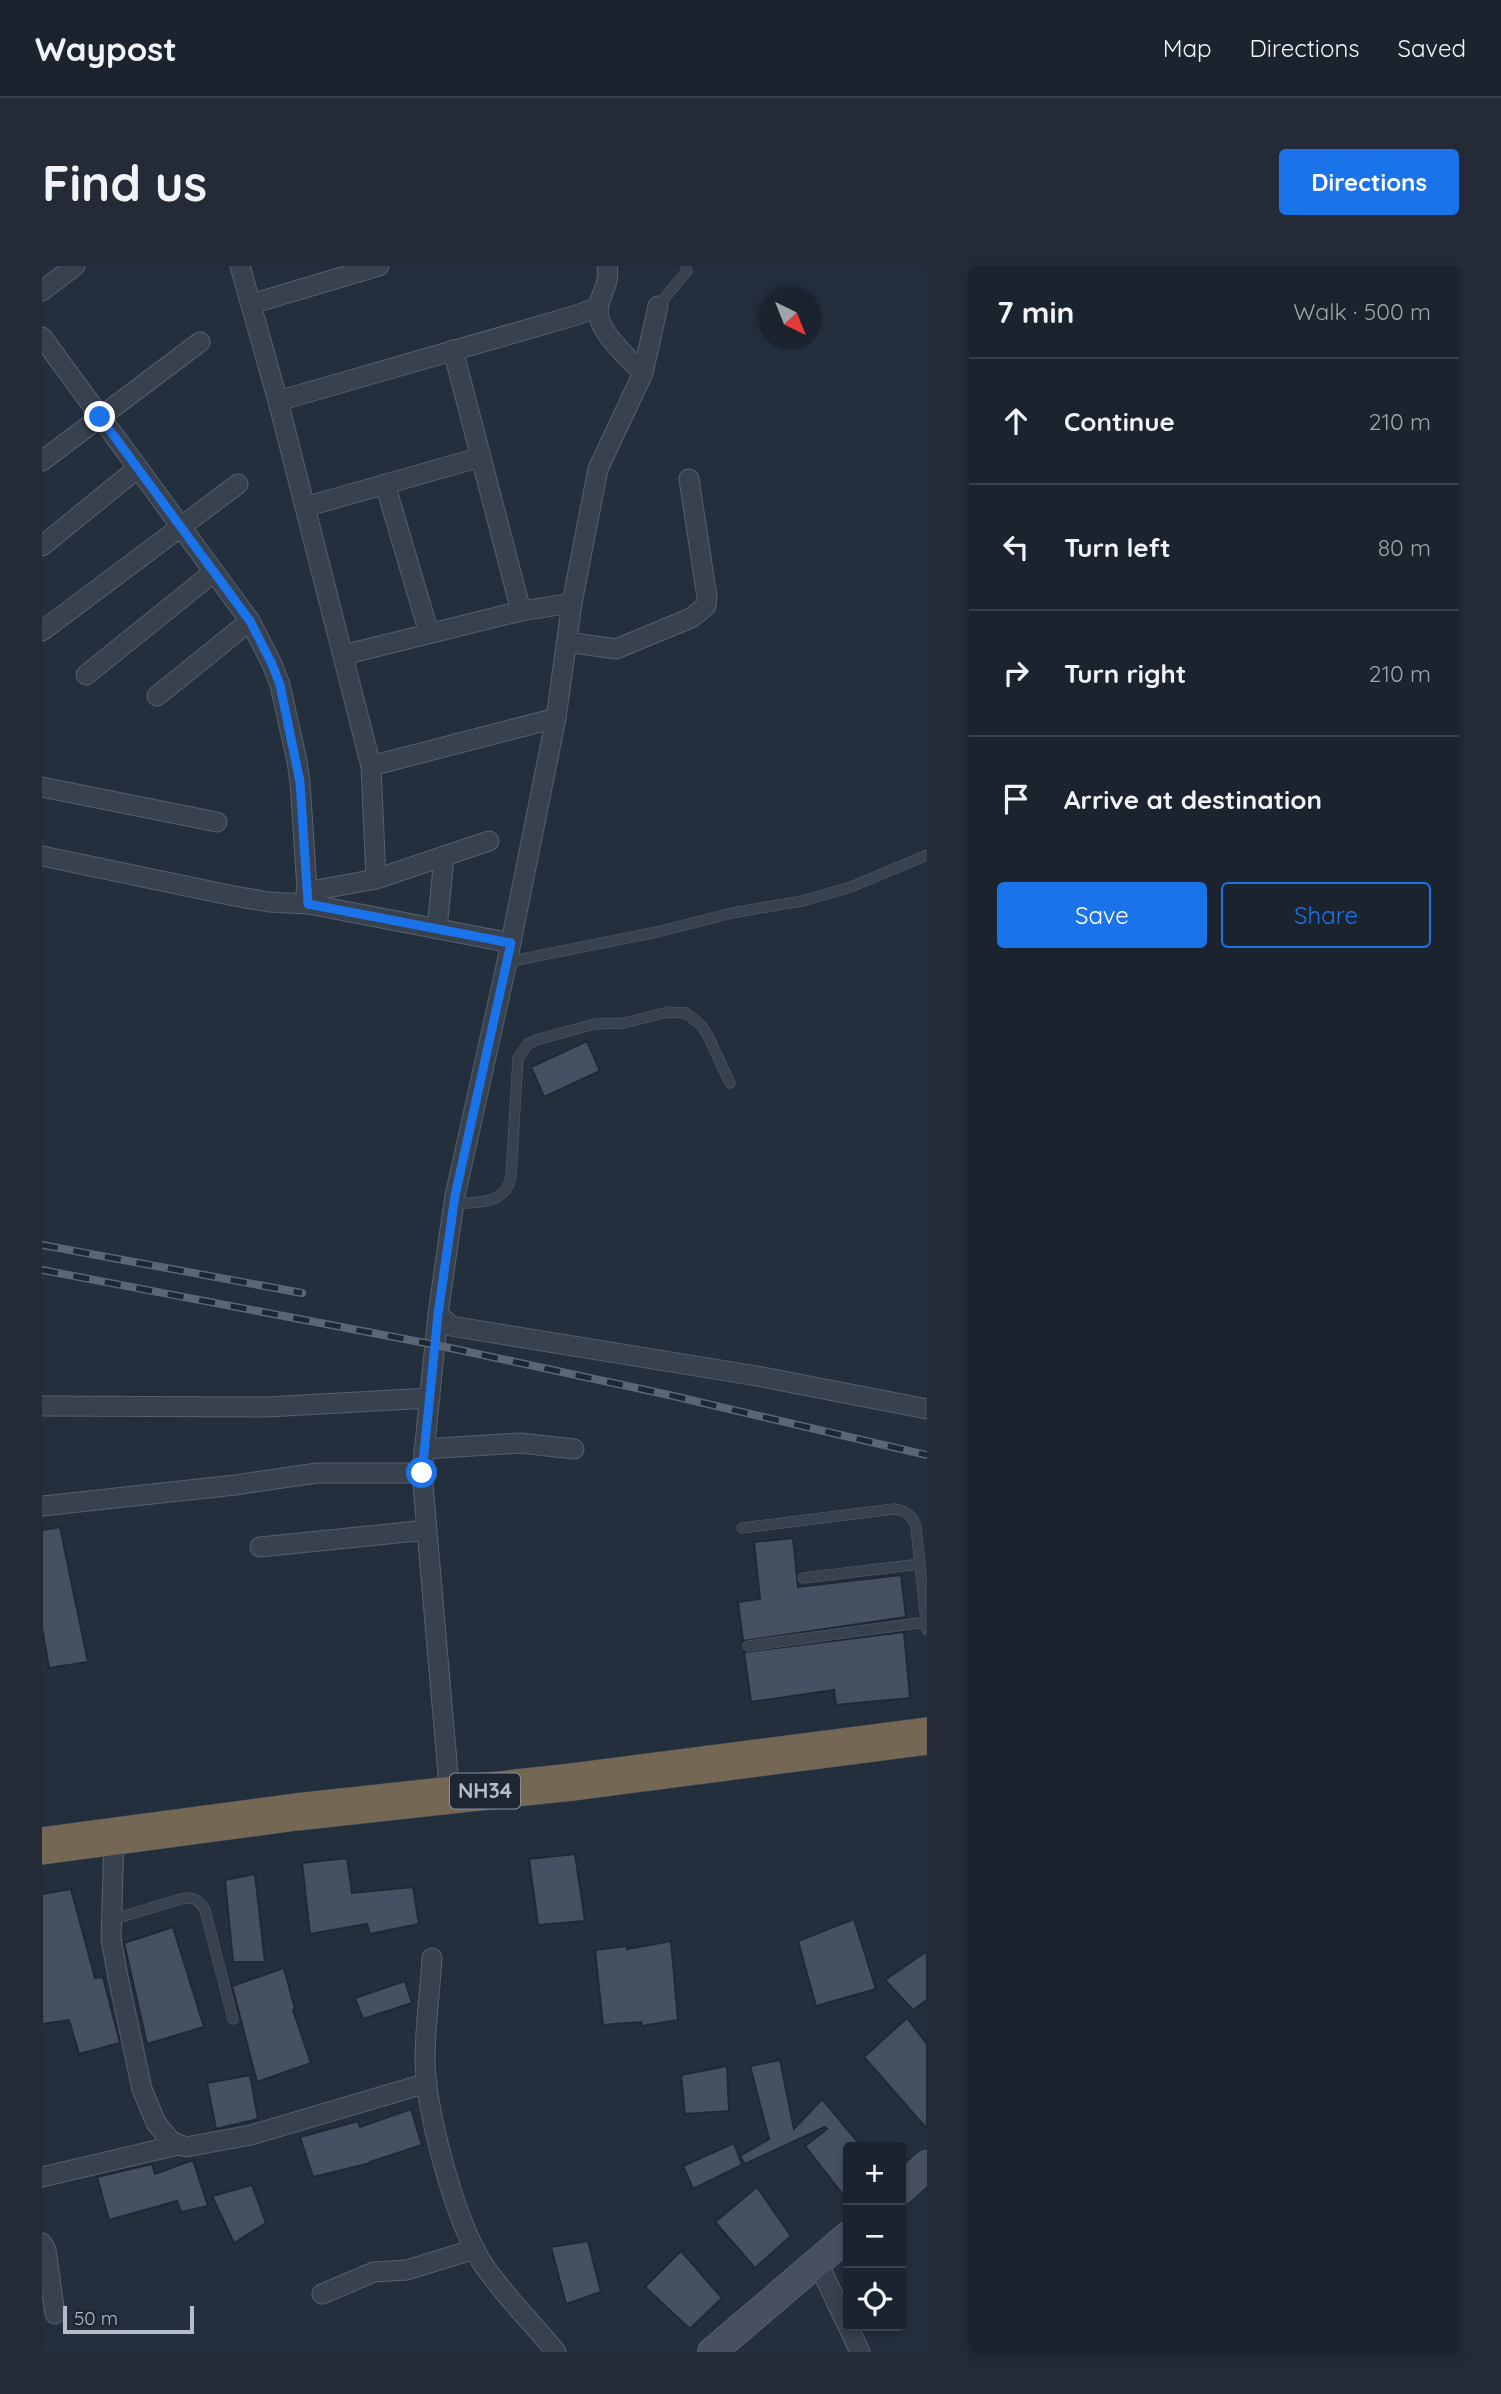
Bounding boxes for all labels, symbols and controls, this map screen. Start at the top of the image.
text: Waypost [35,28,177,69]
text: Map [1163,33,1212,63]
text: Directions [1250,33,1360,63]
text: Saved [1398,33,1466,63]
button: Directions [1279,149,1459,215]
text: Find us [42,152,207,213]
north arrow [759,287,822,350]
text: 7 min [997,293,1075,331]
text: Walk · 500 m [1293,297,1431,326]
route end [84,401,115,432]
icon: ahead [997,402,1035,440]
text: Continue [1064,405,1175,438]
text: 210 m [1369,407,1431,436]
icon: left [997,528,1035,566]
text: Turn left [1064,531,1171,564]
text: 80 m [1378,533,1431,562]
icon: right [997,654,1035,692]
text: Turn right [1064,657,1186,690]
text: 210 m [1369,659,1431,688]
icon: arrive [997,780,1035,818]
text: Arrive at destination [1064,783,1322,816]
button: Save [997,882,1207,948]
button: Share [1221,882,1431,948]
route start [406,1457,437,1488]
road number: NH34 [450,1774,520,1808]
map controls [843,2142,906,2331]
button: + [843,2142,906,2205]
button: − [843,2205,906,2268]
button: locate [843,2268,906,2331]
scale bar [63,2303,194,2335]
text: 50 m [74,2306,118,2330]

